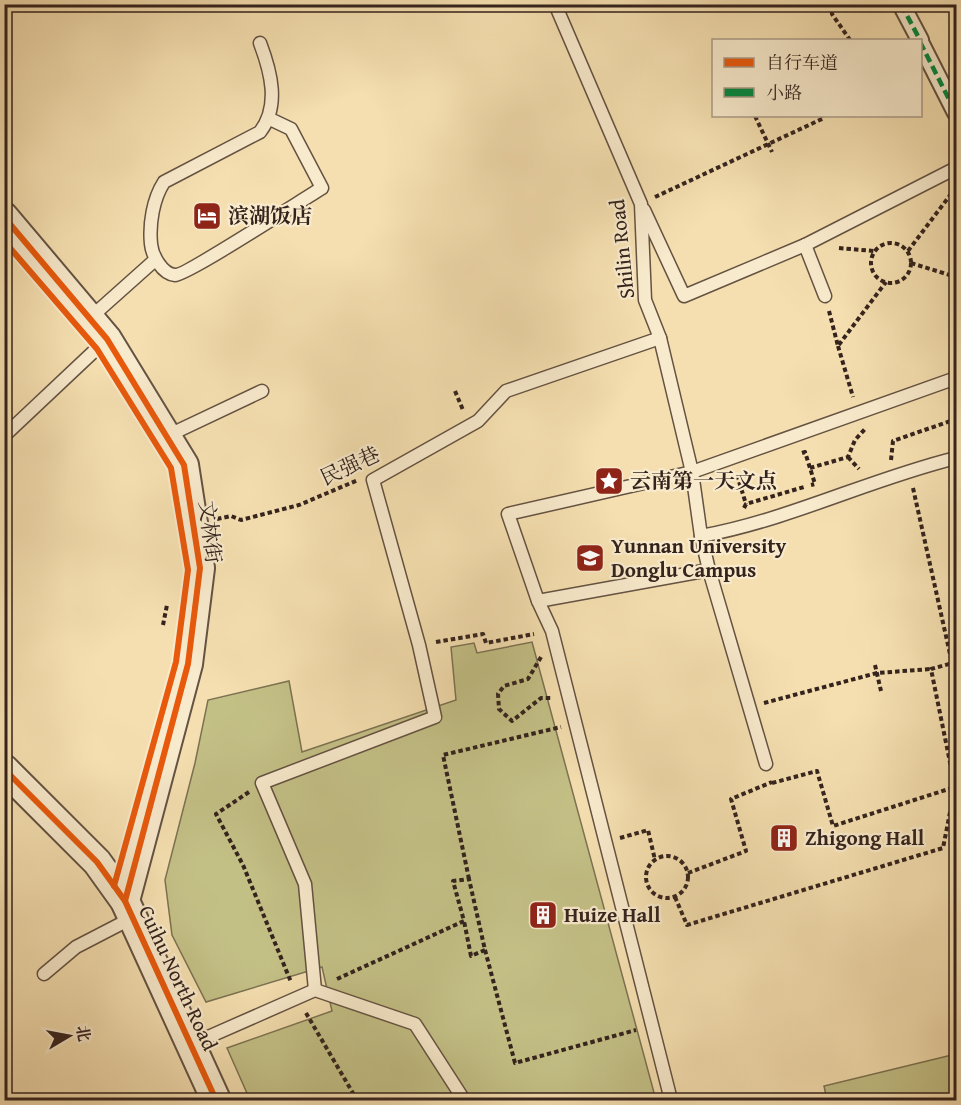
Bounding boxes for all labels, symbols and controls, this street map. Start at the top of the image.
legend [712,39,922,117]
text: 自行车道 [766,49,838,76]
text: 小路 [766,79,802,106]
street label: Shilin Road [601,197,642,300]
hotel icon: 滨湖饭店 [191,200,223,232]
place label: 滨湖饭店 [228,200,312,231]
street label: 民强巷 [315,438,385,493]
place icon: 云南第一天文点 [593,465,625,497]
place label: 云南第一天文点 [630,465,777,496]
street label: 文林街 [191,499,230,565]
place label: Yunnan University Donglu Campus [611,530,786,585]
school or university icon: Yunnan University Donglu Campus [574,542,606,574]
building icon: Zhigong Hall [768,822,800,854]
place label: Zhigong Hall [805,822,925,853]
building icon: Huize Hall [527,899,559,931]
place label: Huize Hall [564,899,661,930]
street label: Cuihu North Road [131,900,226,1056]
north arrow [39,1006,99,1066]
text: 北 [71,1023,97,1043]

